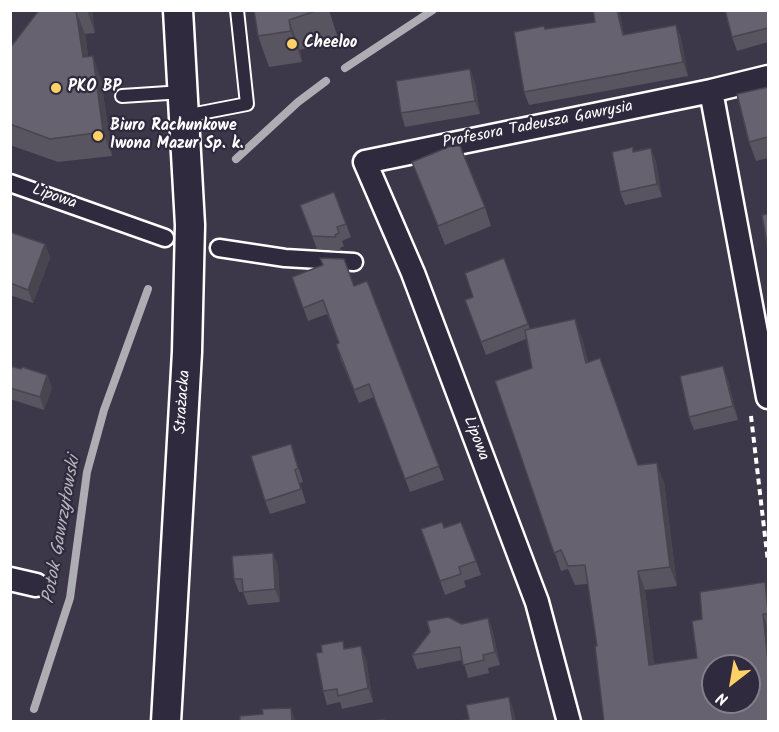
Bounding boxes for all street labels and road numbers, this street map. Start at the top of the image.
street label: Profesora Tadeusza Gawrysia [441,98,635,154]
street label: Lipowa [29,181,79,215]
street label: Strażacka [172,369,196,435]
street label: Lipowa [458,414,492,464]

